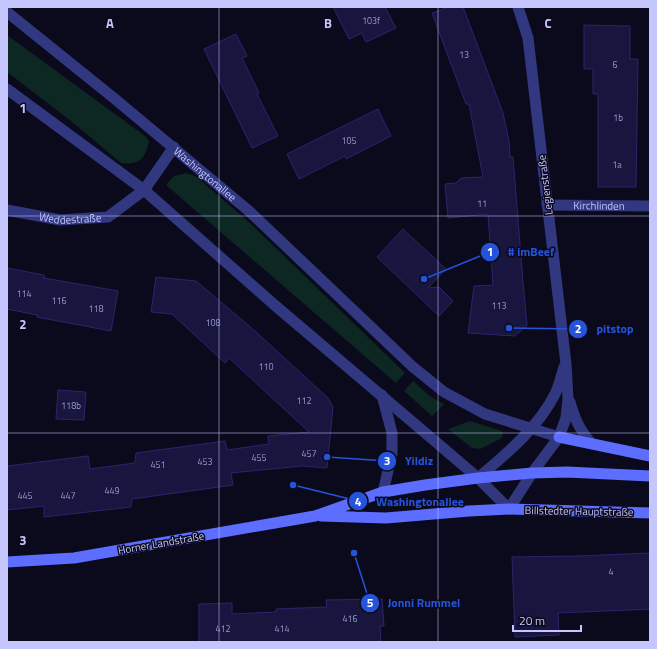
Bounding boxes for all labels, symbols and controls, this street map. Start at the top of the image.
text: A [106,13,114,33]
text: B [324,13,332,33]
text: C [544,13,552,33]
house number: 103f [362,14,380,27]
house number: 13 [459,48,469,61]
house number: 6 [612,58,618,71]
text: 1 [19,98,27,118]
house number: 1b [613,111,623,124]
house number: 105 [341,134,357,147]
street label: Washingtonallee [170,143,240,206]
street label: Legienstraße [533,154,557,216]
house number: 1a [612,158,622,171]
house number: 11 [477,197,487,210]
street label: Kirchlinden [573,197,625,214]
street label: Weddestraße [38,208,102,228]
callout: # imBeef [480,240,563,264]
text: 1 [487,242,493,261]
text: # imBeef [508,242,555,261]
house number: 114 [16,287,32,300]
house number: 116 [51,294,67,307]
house number: 113 [491,299,507,312]
house number: 118 [88,302,104,315]
text: 2 [19,314,27,334]
house number: 108 [205,316,221,329]
callout: pitstop [568,317,641,341]
text: 2 [575,319,581,338]
text: pitstop [597,319,634,338]
house number: 110 [258,360,274,373]
house number: 112 [296,394,312,407]
house number: 118b [61,399,81,412]
house number: 457 [301,447,317,460]
callout: Yildiz [377,449,441,473]
house number: 455 [251,451,267,464]
text: 3 [384,451,390,470]
text: Yildiz [405,451,433,470]
house number: 453 [197,455,213,468]
house number: 451 [150,458,166,471]
house number: 449 [104,484,120,497]
house number: 445 [17,489,33,502]
house number: 447 [60,489,76,502]
callout: Washingtonallee [348,489,472,513]
text: 4 [355,492,362,511]
text: Washingtonallee [376,492,464,511]
street label: Billstedter Hauptstraße [524,502,634,520]
street label: Horner Landstraße [117,527,206,558]
text: 3 [19,530,27,550]
house number: 4 [608,565,614,578]
callout: Jonni Rummel [360,591,468,615]
text: 5 [367,593,374,612]
text: Jonni Rummel [388,593,460,612]
scale bar [513,607,581,633]
text: 20 m [519,611,545,630]
house number: 416 [342,612,358,625]
house number: 412 [215,622,231,635]
house number: 414 [274,622,290,635]

